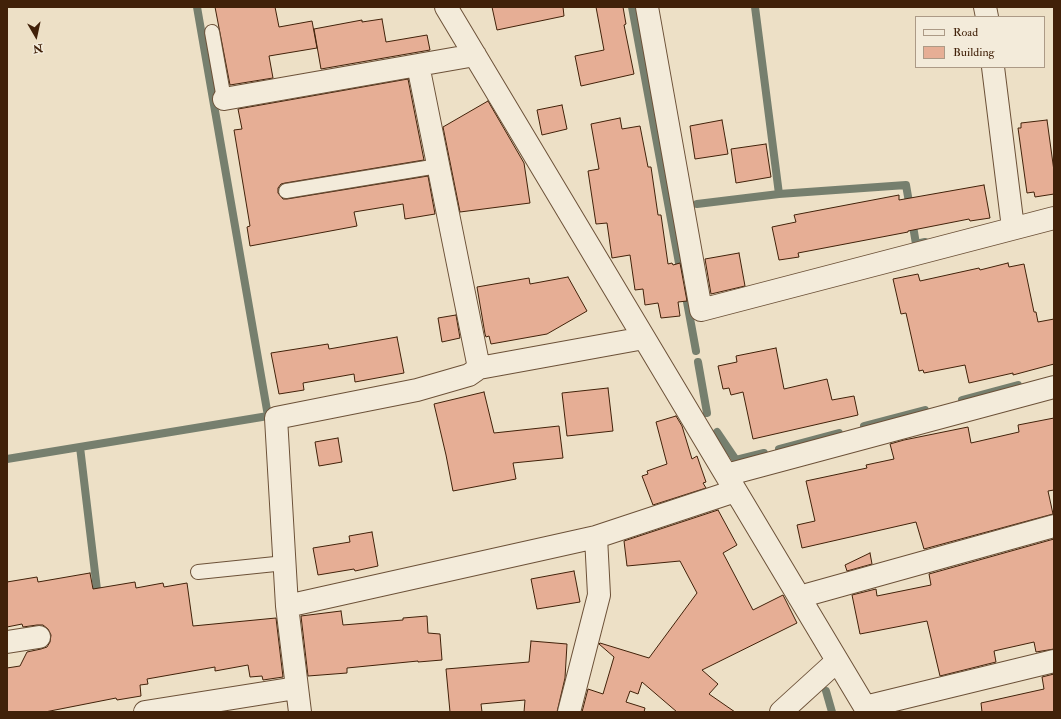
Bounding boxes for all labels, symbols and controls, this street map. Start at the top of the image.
north arrow [16,16,56,56]
legend [915,16,1045,68]
text: Road [953,25,978,40]
text: N [32,41,44,56]
text: Building [953,45,994,60]

